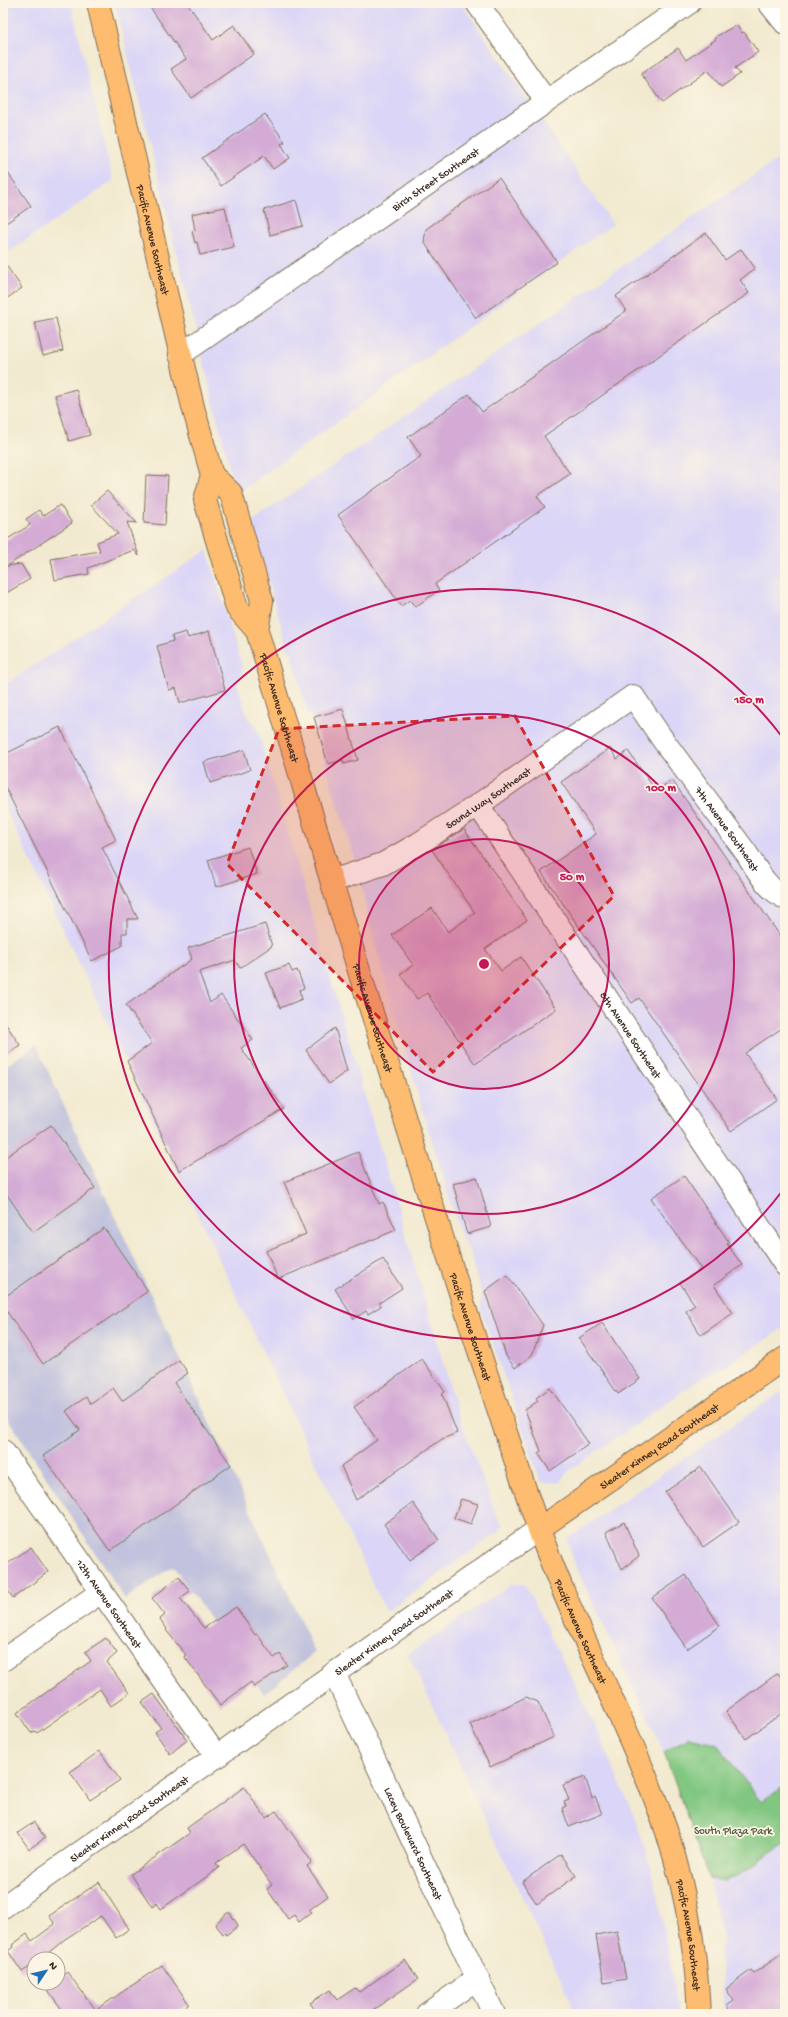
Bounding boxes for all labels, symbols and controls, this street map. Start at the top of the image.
street label: Birch Street Southeast [390,145,483,215]
street label: Pacific Avenue Southeast [133,183,171,298]
street label: Pacific Avenue Southeast [256,651,301,765]
text: 150 m [733,694,764,708]
street label: Sound Way Southeast [444,765,535,832]
text: 100 m [645,782,676,796]
street label: 7th Avenue Southeast [691,784,761,875]
text: 50 m [560,871,585,885]
centre of rings [477,957,491,971]
street label: Pacific Avenue Southeast [349,962,394,1076]
street label: 8th Avenue Southeast [596,990,664,1083]
street label: Pacific Avenue Southeast [446,1271,493,1384]
street label: Sleater Kinney Road Southeast [598,1401,723,1493]
street label: 12th Avenue Southeast [72,1557,144,1652]
street label: Pacific Avenue Southeast [551,1577,609,1687]
street label: Sleater Kinney Road Southeast [333,1586,458,1679]
street label: Sleater Kinney Road Southeast [68,1773,193,1866]
street label: Lacey Boulevard Southeast [380,1786,444,1904]
park label: South Plaza Park [694,1826,773,1838]
street label: Pacific Avenue Southeast [672,1877,702,1993]
north arrow [26,1951,66,1991]
text: N [46,1960,60,1973]

